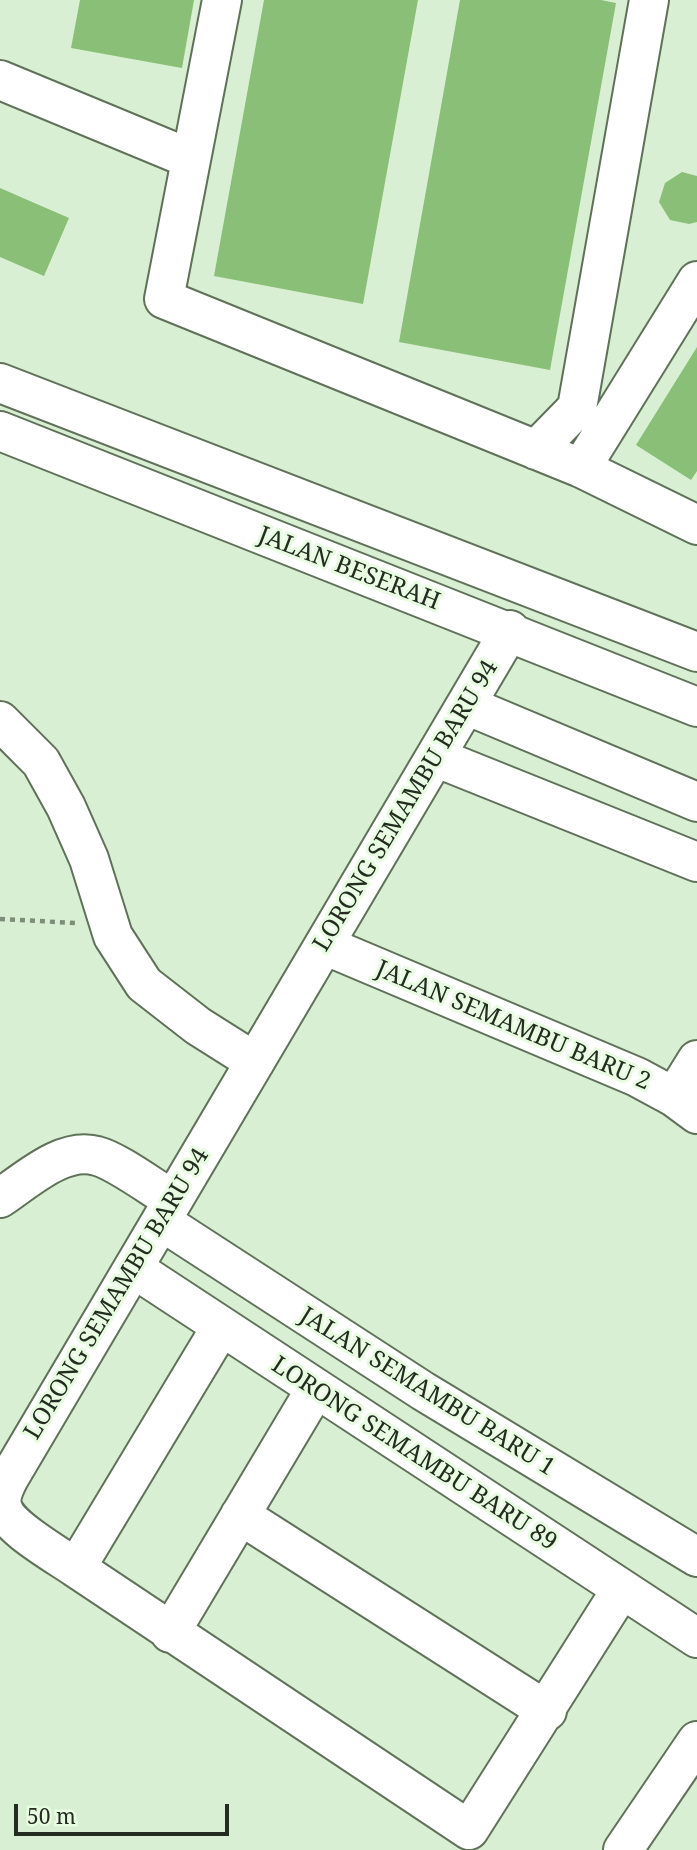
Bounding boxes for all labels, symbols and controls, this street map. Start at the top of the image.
street label: JALAN BESERAH [254,521,444,617]
street label: LORONG SEMAMBU BARU 94 [308,655,504,957]
street label: JALAN SEMAMBU BARU 2 [371,955,655,1097]
street label: LORONG SEMAMBU BARU 94 [19,1143,215,1445]
street label: JALAN SEMAMBU BARU 1 [294,1301,560,1483]
street label: LORONG SEMAMBU BARU 89 [266,1351,562,1557]
scale bar [18,1790,233,1834]
text: 50 m [27,1802,76,1830]

